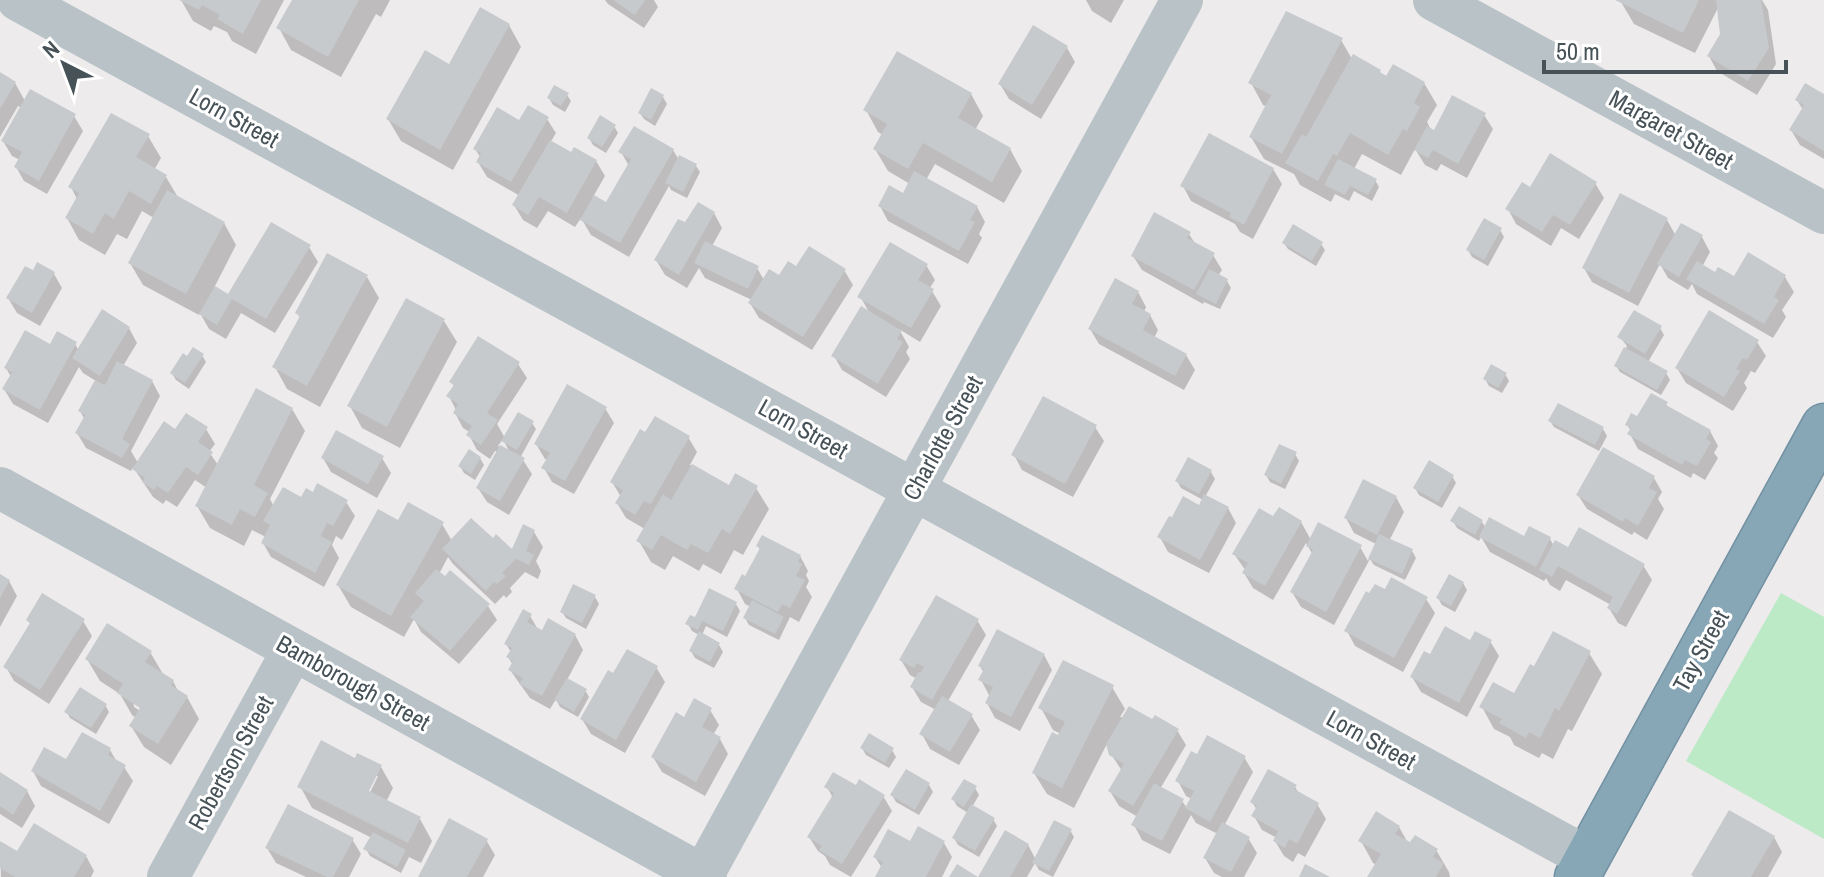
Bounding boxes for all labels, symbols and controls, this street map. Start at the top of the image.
north arrow [24,24,104,104]
scale bar [1544,24,1786,74]
text: N [36,34,65,65]
text: 50 m [1556,35,1600,67]
street label: Lorn Street [184,80,285,155]
street label: Margaret Street [1604,82,1739,177]
street label: Charlotte Street [895,369,990,506]
street label: Lorn Street [753,391,854,466]
street label: Tay Street [1665,603,1736,697]
street label: Bamborough Street [271,627,436,738]
street label: Robertson Street [180,689,280,835]
street label: Lorn Street [1321,702,1422,777]

